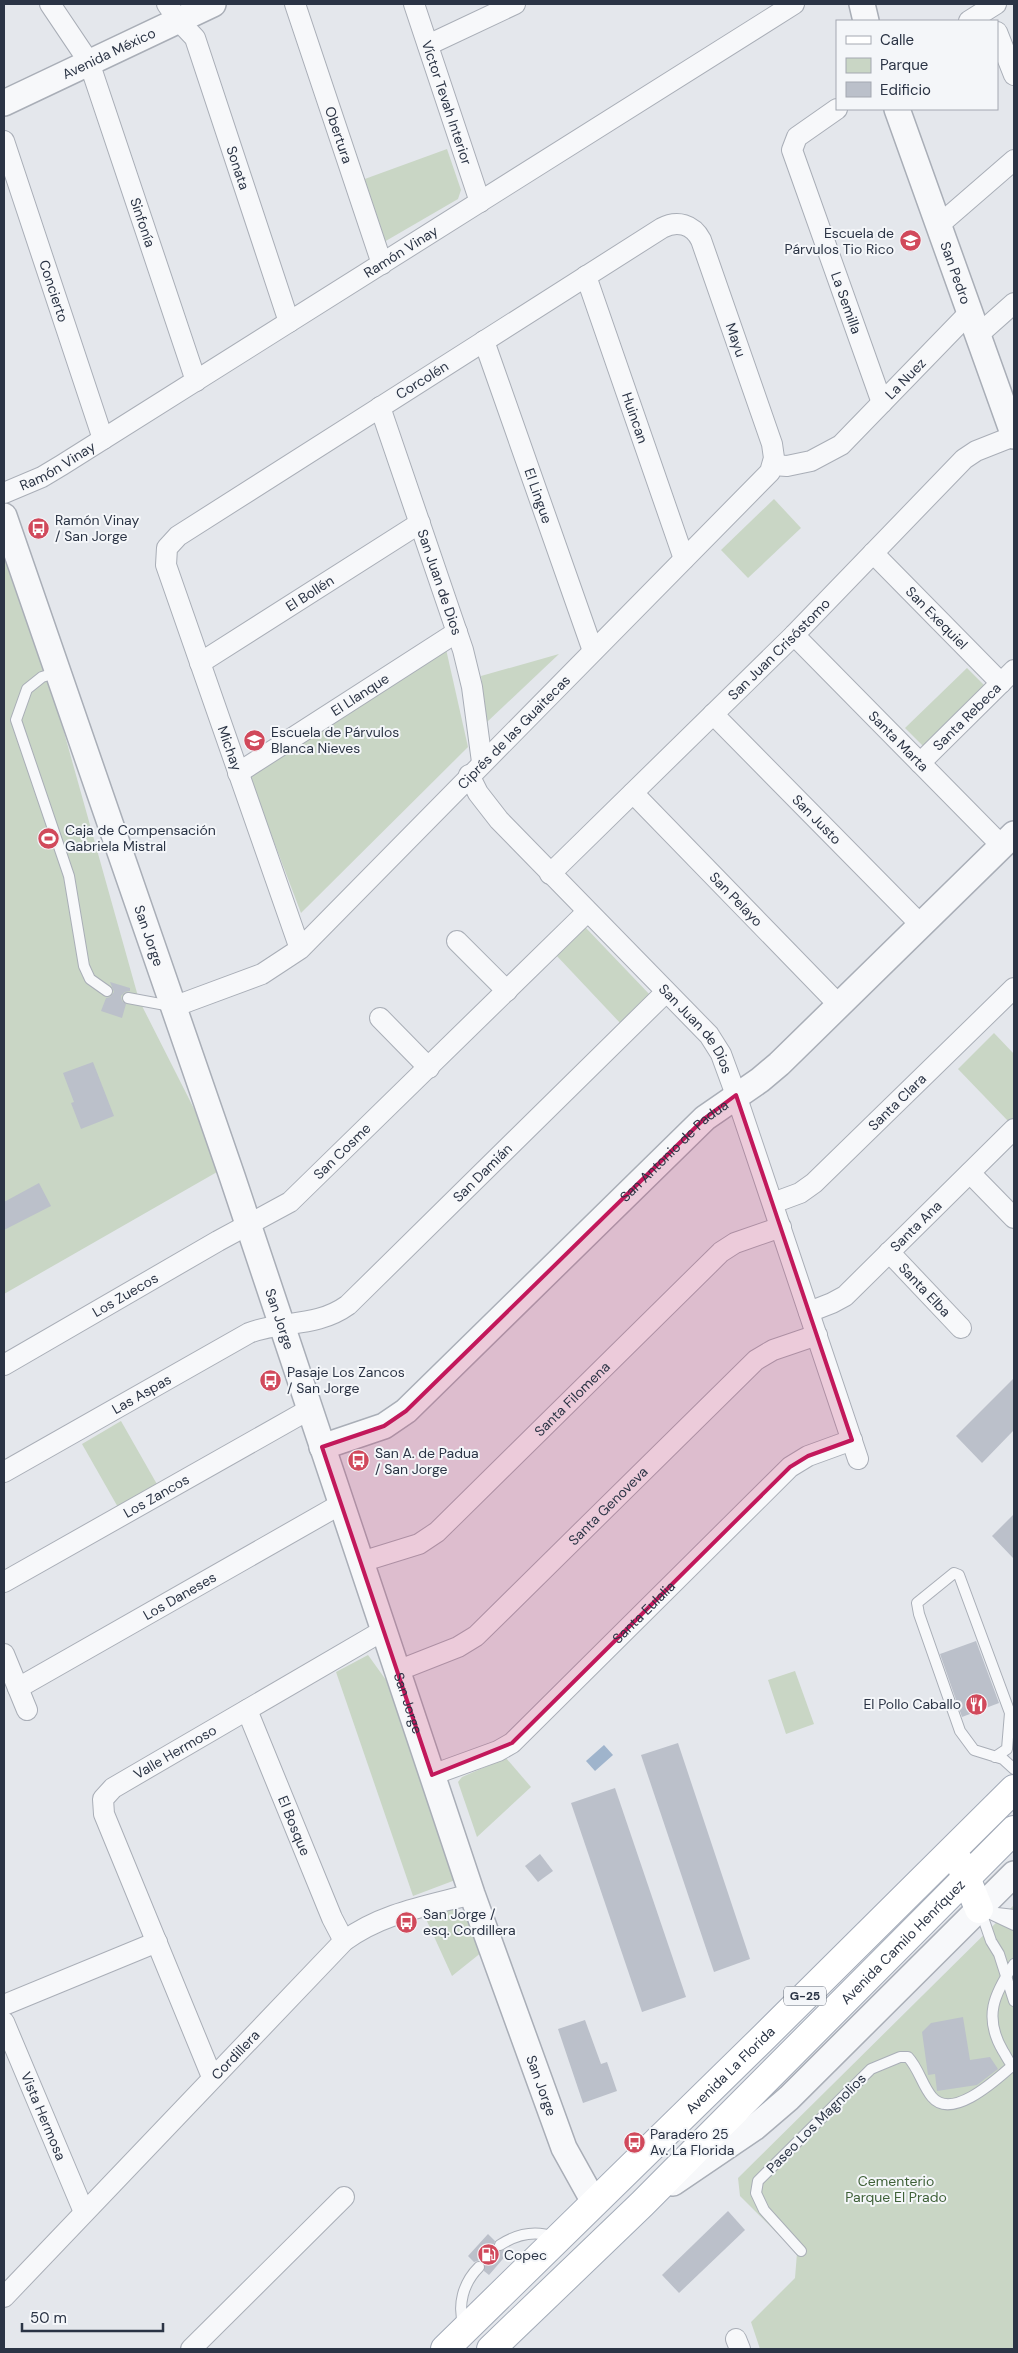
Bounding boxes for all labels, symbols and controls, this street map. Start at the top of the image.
legend [836,20,998,110]
street label: Avenida México [59,24,158,83]
text: Calle [880,30,914,50]
street label: Víctor Tevah Interior [418,38,476,167]
text: Parque [880,55,928,75]
text: Edificio [880,80,931,100]
street label: Obertura [321,104,357,166]
street label: Sonata [222,144,254,192]
street label: Sinfonía [126,195,159,249]
street label: Ramón Vinay [360,221,441,282]
place label: Escuela de Párvulos Tio Rico [785,224,894,258]
school or university icon: Escuela de Párvulos Tio Rico [898,229,922,253]
street label: San Pedro [936,239,975,307]
street label: Concierto [35,257,73,324]
street label: La Semilla [827,269,866,336]
street label: Mayu [722,321,750,359]
street label: La Nuez [881,354,930,403]
street label: Corcolén [392,357,452,403]
street label: Huincan [618,390,652,446]
street label: Ramón Vinay [17,437,99,494]
street label: El Lingue [520,466,556,526]
place label: Ramón Vinay / San Jorge [55,511,139,545]
bus stop icon: Ramón Vinay / San Jorge [27,516,51,540]
street label: San Juan de Dios [413,527,466,637]
street label: El Bollén [282,571,337,615]
street label: San Exequiel [902,583,972,653]
street label: San Juan Crisóstomo [724,594,834,704]
street label: El Llanque [327,669,392,720]
street label: Ciprés de las Guaitecas [454,671,574,793]
street label: Santa Rebeca [929,679,1005,754]
street label: Santa Marta [865,707,933,775]
street label: Michay [214,723,246,773]
place label: Escuela de Párvulos Blanca Nieves [271,723,399,757]
school or university icon: Escuela de Párvulos Blanca Nieves [243,728,267,752]
street label: San Justo [788,791,845,848]
place label: Caja de Compensación Gabriela Mistral [65,821,216,855]
sports icon: Caja de Compensación Gabriela Mistral [37,826,61,850]
street label: San Pelayo [706,868,767,930]
street label: San Jorge [130,903,168,969]
street label: San Juan de Dios [655,980,736,1076]
street label: Santa Clara [864,1070,930,1134]
street label: San Antonio de Padua [616,1096,732,1206]
street label: San Cosme [310,1119,375,1183]
street label: San Damián [449,1140,516,1206]
street label: Santa Ana [886,1197,945,1256]
street label: Santa Elba [895,1259,955,1321]
street label: Los Zuecos [89,1269,161,1321]
street label: San Jorge [261,1286,298,1352]
street label: Santa Filomena [530,1358,614,1440]
place label: Pasaje Los Zancos / San Jorge [287,1363,405,1397]
bus stop icon: Pasaje Los Zancos / San Jorge [259,1368,283,1392]
street label: Las Aspas [108,1370,174,1418]
place label: San A. de Padua / San Jorge [375,1444,479,1478]
bus stop icon: San A. de Padua / San Jorge [347,1449,371,1473]
street label: Santa Genoveva [564,1463,652,1549]
street label: Los Zancos [120,1470,192,1522]
street label: Los Daneses [140,1568,219,1624]
street label: Santa Eulalia [608,1577,679,1647]
street label: San Jorge [390,1670,427,1736]
restaurant icon: El Pollo Caballo [965,1692,989,1716]
place label: El Pollo Caballo [863,1695,961,1713]
street label: Valle Hermoso [130,1721,220,1783]
street label: El Bosque [274,1793,315,1858]
street label: Avenida Camilo Henríquez [837,1876,969,2008]
place label: San Jorge / esq. Cordillera [423,1905,516,1939]
bus stop icon: San Jorge / esq. Cordillera [395,1910,419,1934]
road number: G-25 [784,1986,826,2005]
street label: Avenida La Florida [682,2022,779,2118]
street label: Cordillera [207,2026,263,2084]
street label: San Jorge [522,2053,561,2118]
street label: Vista Hermosa [17,2069,70,2163]
street label: Paseo Los Magnolios [762,2069,870,2177]
place label: Paradero 25 Av. La Florida [650,2125,734,2159]
bus stop icon: Paradero 25 Av. La Florida [622,2130,646,2154]
park label: Cementerio Parque El Prado [845,2172,947,2206]
fuel station icon: Copec [476,2243,500,2267]
place label: Copec [504,2246,547,2264]
scale bar [22,2300,164,2332]
text: 50 m [30,2308,67,2328]

